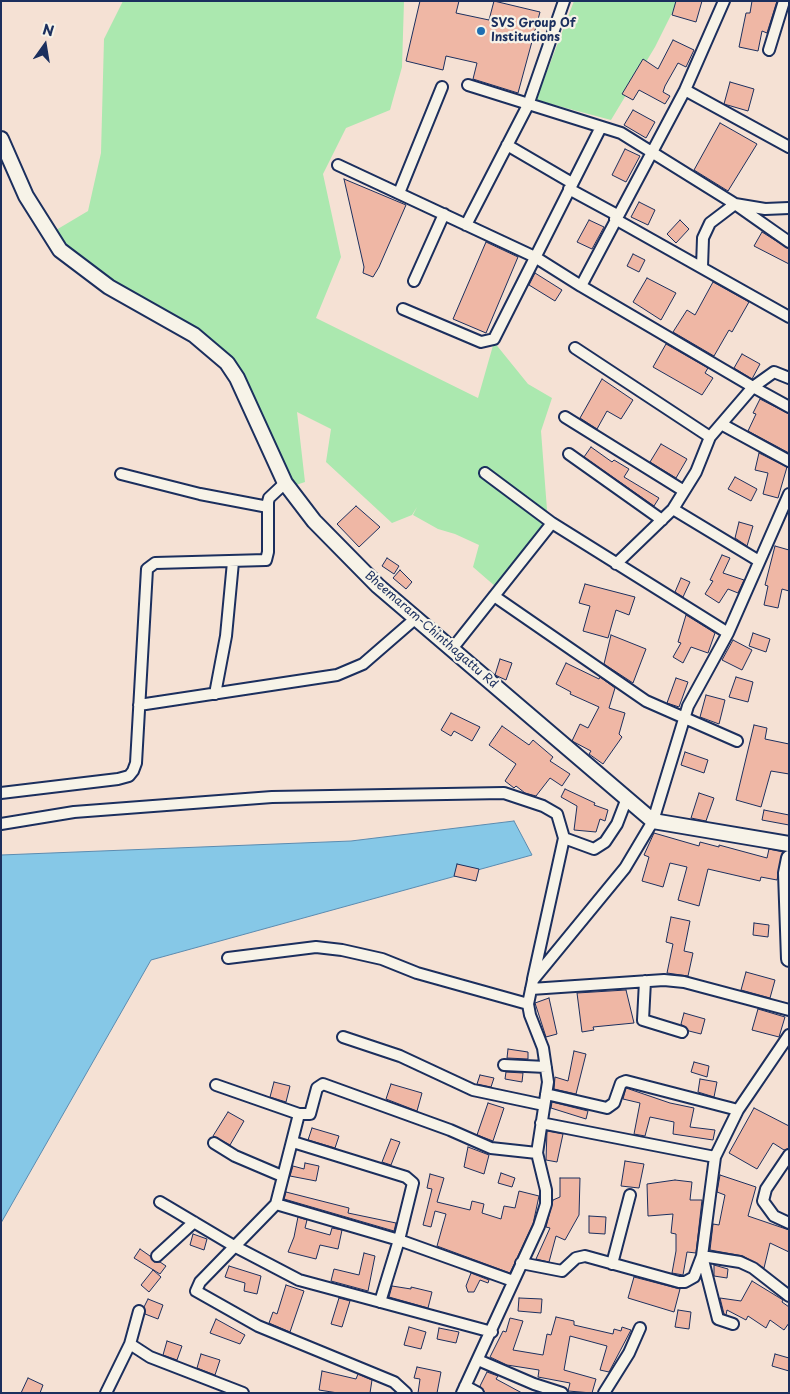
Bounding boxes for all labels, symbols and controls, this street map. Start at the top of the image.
place label: SVS Group Of Institutions [491,17,576,45]
text: N [41,18,56,41]
north arrow [20,20,70,70]
marker: SVS Group Of Institutions [475,25,487,37]
street label: Bheemaram-Chinthagattu Rd [362,568,500,692]

